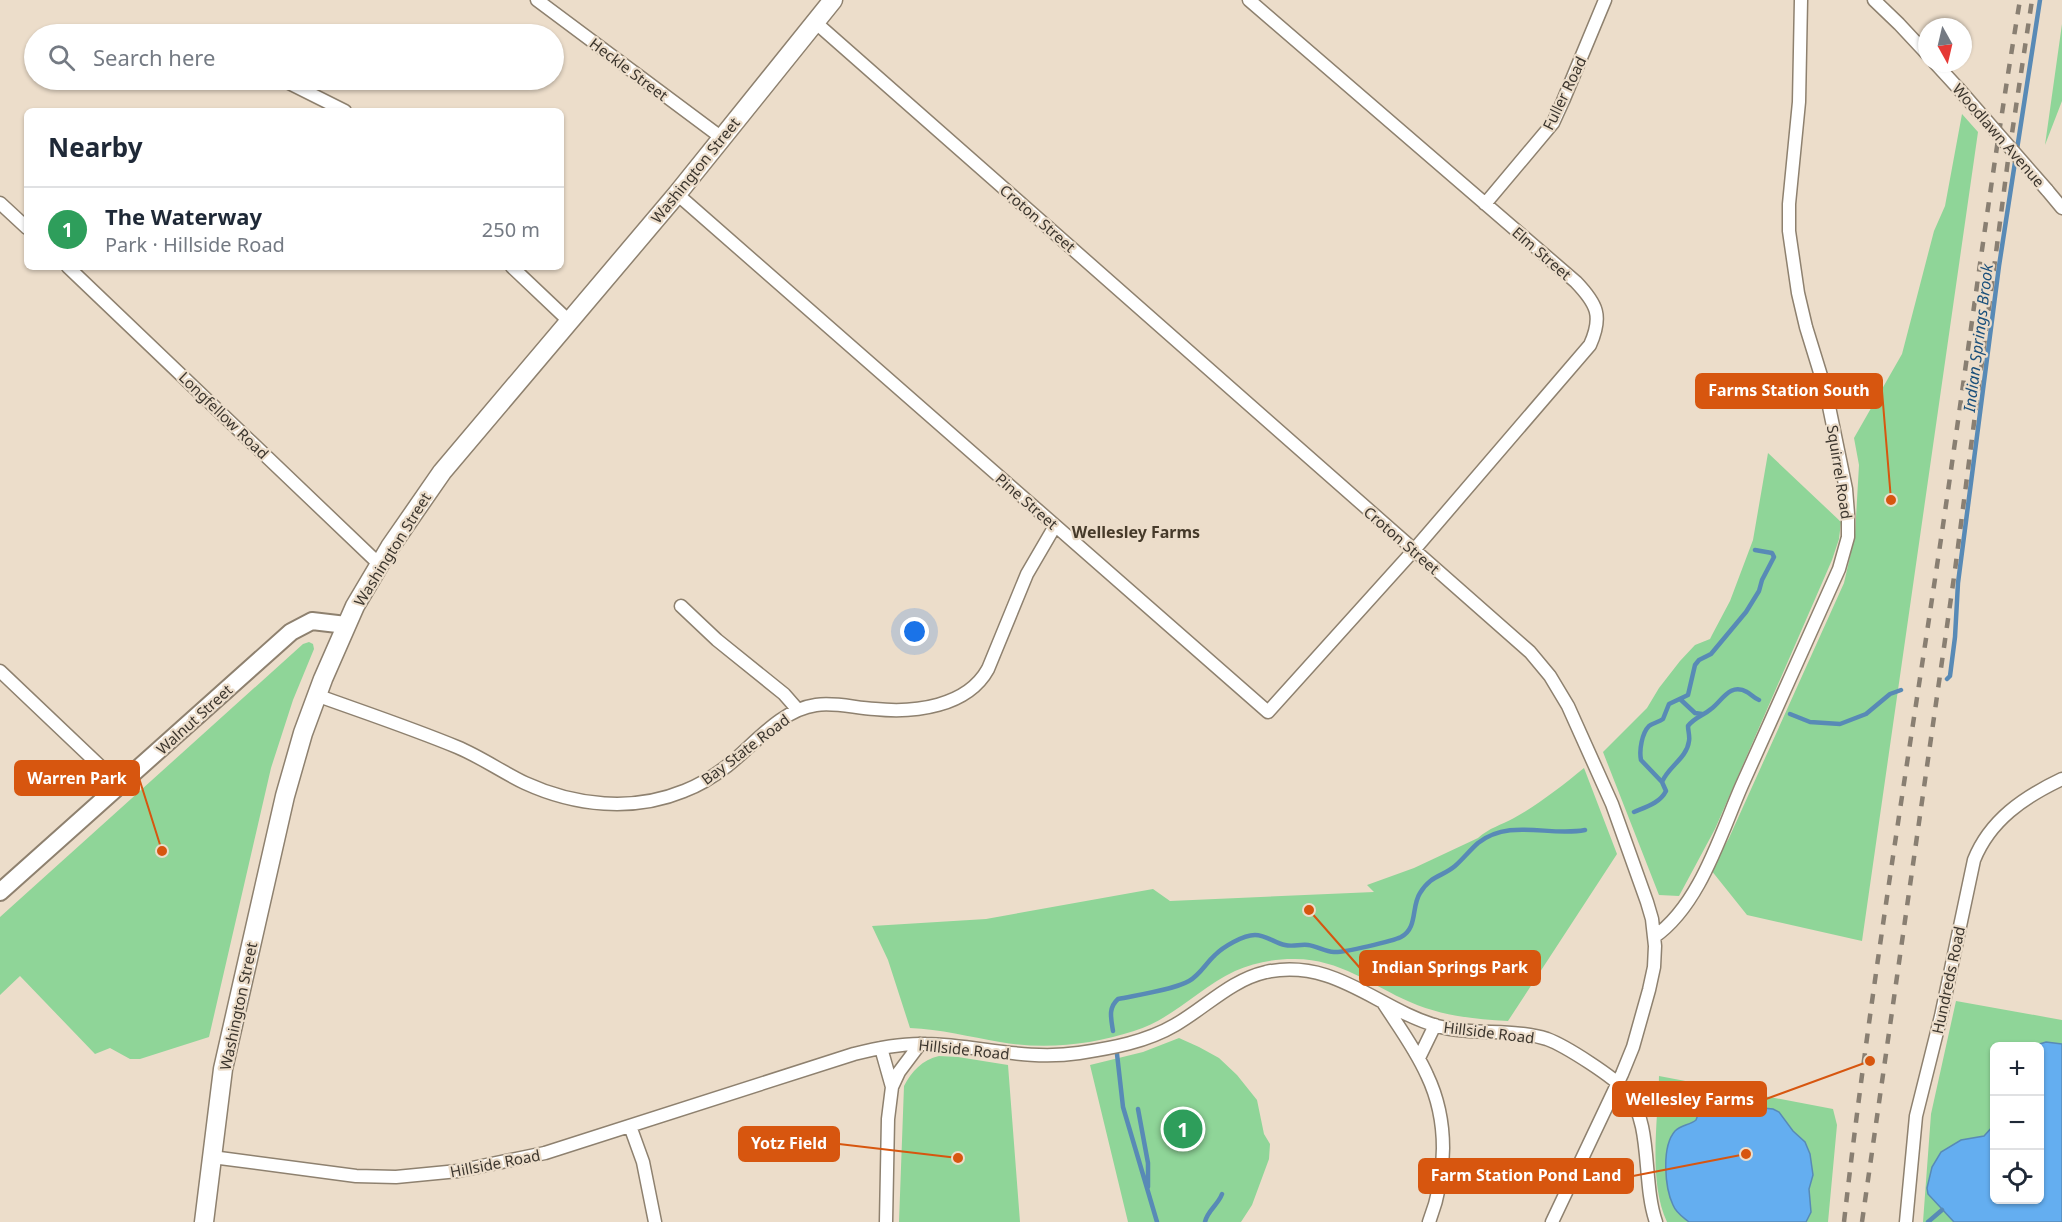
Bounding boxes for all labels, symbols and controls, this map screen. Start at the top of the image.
north arrow [1918,18,1972,72]
search box [24,24,564,90]
street label: Heckle Street [586,33,673,105]
icon: search [45,41,78,74]
text: Search here [93,42,215,72]
street label: Fuller Road [1538,53,1590,133]
street label: Woodlawn Avenue [1949,79,2049,191]
street label: Washington Street [646,113,744,227]
text: Nearby [48,129,143,165]
street label: Croton Street [996,180,1080,257]
text: The Waterway [105,201,262,231]
text: 1 [62,216,73,243]
text: 250 m [482,216,540,243]
street label: Elm Street [1508,222,1576,285]
text: Park · Hillside Road [105,231,285,258]
water label: Indian Springs Brook [1958,261,1998,414]
street label: Longfellow Road [175,367,273,463]
callout: Farms Station South [1696,374,1882,408]
text: Farms Station South [1708,379,1870,401]
street label: Squirrel Road [1823,424,1857,520]
street label: Pine Street [992,468,1063,534]
street label: Washington Street [349,488,435,610]
street label: Croton Street [1360,502,1444,579]
district label: Wellesley Farms [1072,521,1200,543]
your location [900,617,929,646]
street label: Walnut Street [152,679,237,758]
street label: Bay State Road [697,709,793,789]
callout: Warren Park [15,761,139,795]
text: Warren Park [27,767,127,789]
street label: Hundreds Road [1927,924,1969,1036]
street label: Washington Street [215,940,261,1072]
callout: Indian Springs Park [1360,951,1540,985]
text: Indian Springs Park [1372,956,1528,978]
street label: Hillside Road [1442,1017,1536,1047]
street label: Hillside Road [917,1034,1011,1064]
map controls [1990,1042,2044,1204]
button: + [1990,1042,2044,1096]
callout: Wellesley Farms [1613,1082,1766,1116]
text: Wellesley Farms [1626,1088,1754,1110]
button: − [1990,1096,2044,1150]
pin: 1 [1164,1106,1202,1152]
callout: Yotz Field [739,1127,839,1161]
text: Yotz Field [751,1132,827,1154]
street label: Hillside Road [448,1144,542,1182]
button: locate [1990,1150,2044,1204]
callout: Farm Station Pond Land [1419,1159,1633,1193]
text: Farm Station Pond Land [1431,1164,1621,1186]

